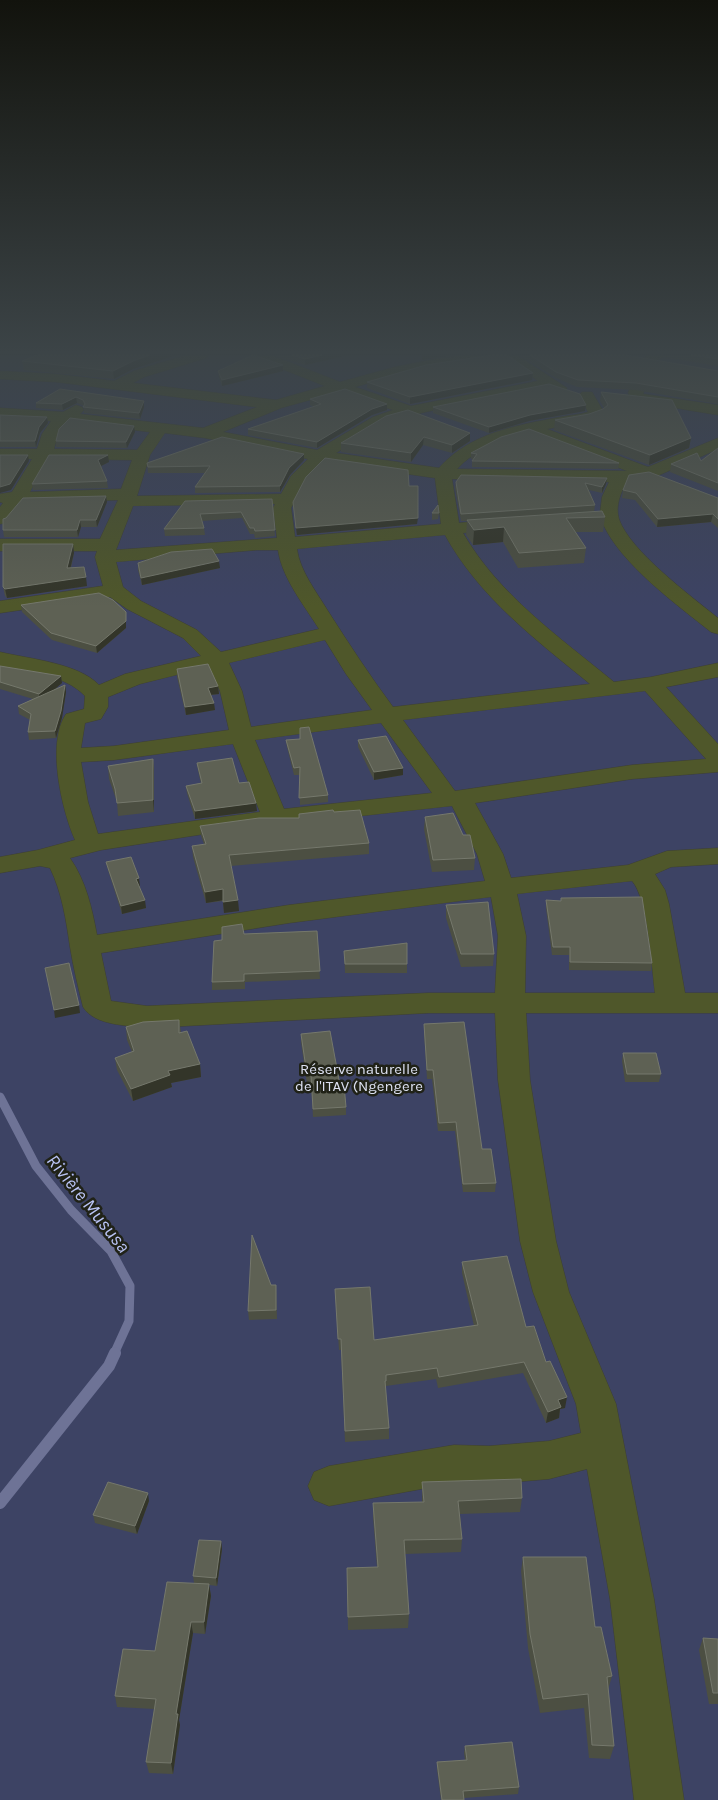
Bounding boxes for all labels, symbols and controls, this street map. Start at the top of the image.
park label: Réserve naturelle de l'ITAV (Ngengere [295,1060,423,1095]
water label: Rivière Mususa [42,1150,135,1257]

